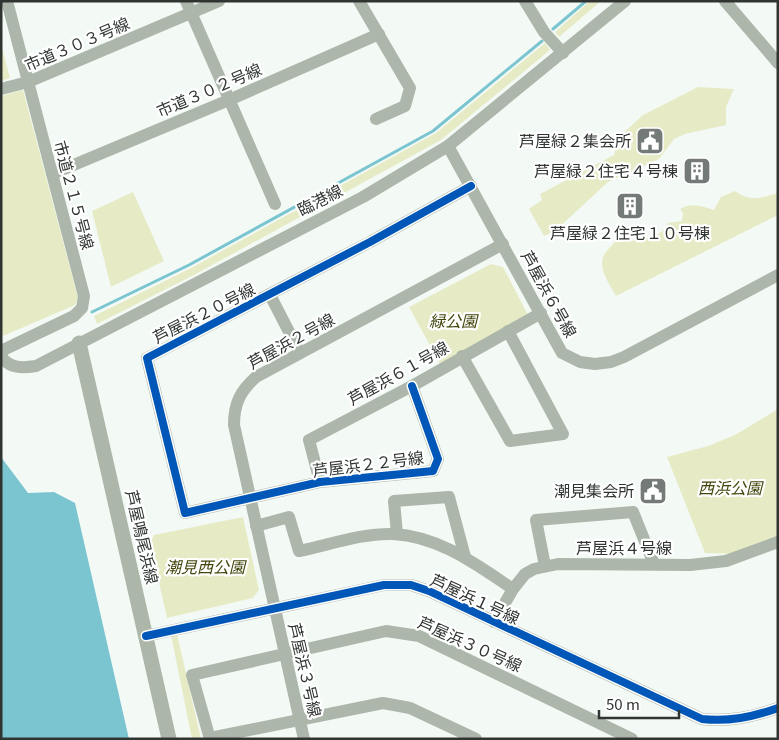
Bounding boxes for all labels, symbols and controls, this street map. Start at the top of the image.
street label: 市道３０３号線 [20,10,133,76]
street label: 市道３０２号線 [152,56,265,122]
public building icon: 芦屋緑２集会所 [635,126,665,156]
place label: 芦屋緑２集会所 [519,128,631,152]
street label: 市道２１５号線 [49,138,101,252]
building icon: 芦屋緑２住宅４号棟 [682,156,712,186]
place label: 芦屋緑２住宅４号棟 [534,158,678,182]
street label: 臨港線 [293,178,346,221]
building icon: 芦屋緑２住宅１０号棟 [615,191,645,221]
place label: 芦屋緑２住宅１０号棟 [550,220,710,244]
street label: 芦屋浜６号線 [516,246,584,341]
street label: 芦屋浜２０号線 [148,276,259,348]
street label: 芦屋浜２号線 [243,306,338,374]
park label: 緑公園 [429,308,479,332]
street label: 芦屋浜６１号線 [343,334,452,410]
street label: 芦屋浜２２号線 [311,444,425,482]
park label: 西浜公園 [698,475,764,499]
public building icon: 潮見集会所 [638,476,668,506]
place label: 潮見集会所 [554,478,634,502]
street label: 芦屋鳴尾浜線 [120,487,165,586]
street label: 芦屋浜４号線 [576,535,672,559]
park label: 潮見西公園 [165,554,247,578]
street label: 芦屋浜１号線 [427,567,524,629]
street label: 芦屋浜３０号線 [414,609,526,677]
street label: 芦屋浜３号線 [283,620,328,719]
scale bar [599,688,679,720]
text: 50 m [606,693,640,714]

